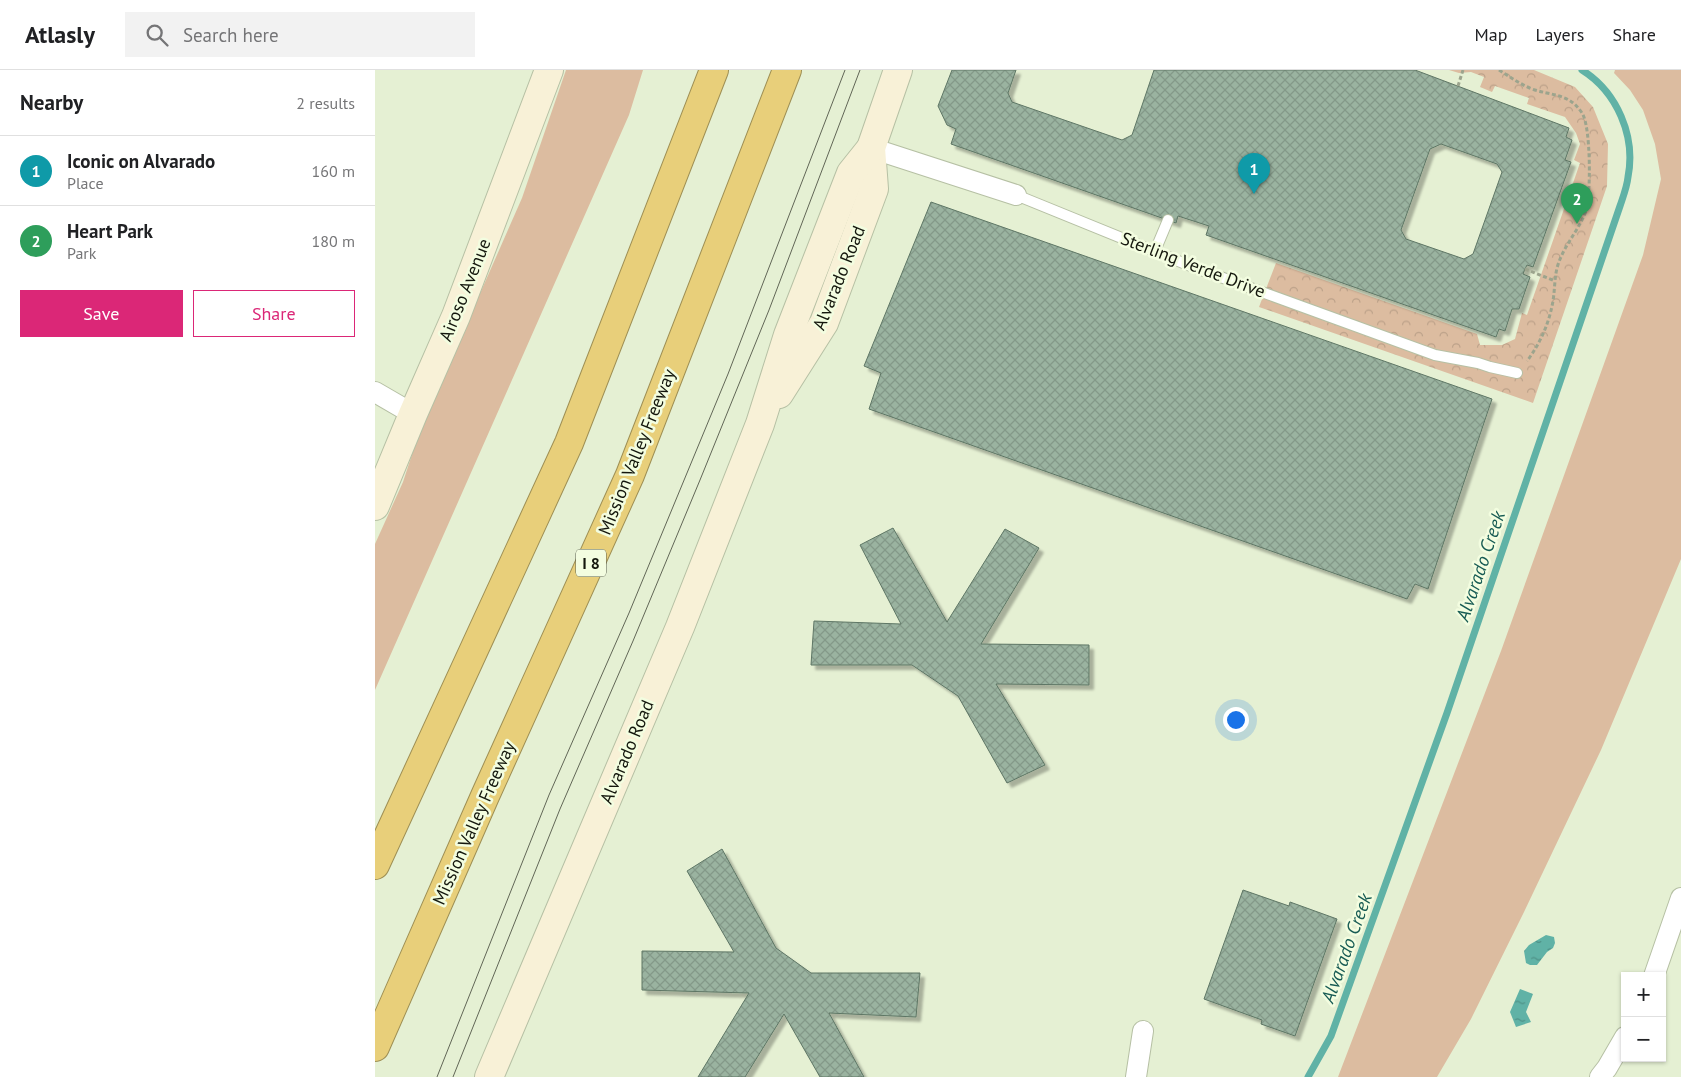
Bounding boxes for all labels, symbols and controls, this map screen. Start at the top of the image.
search box [125,12,475,57]
text: Atlasly [25,19,95,50]
icon: search [143,21,171,49]
text: Search here [183,23,279,47]
text: Map [1475,23,1507,46]
text: Layers [1535,23,1584,46]
text: Share [1612,23,1656,46]
text: Nearby [20,89,83,116]
text: 2 results [296,93,355,113]
text: Iconic on Alvarado [67,149,215,173]
pin: 1 [1238,153,1270,194]
text: 1 [31,161,41,181]
text: 160 m [312,161,355,181]
text: Place [67,173,104,193]
pin: 2 [1561,183,1593,224]
text: Heart Park [67,219,153,243]
street label: Alvarado Road [807,222,870,333]
street label: Sterling Verde Drive [1118,226,1269,303]
text: 2 [31,231,41,251]
text: 180 m [312,231,355,251]
street label: Airoso Avenue [433,235,496,345]
text: Park [67,243,96,263]
button: Save [20,290,183,337]
button: Share [193,290,355,337]
street label: Mission Valley Freeway [593,365,681,538]
water label: Alvarado Creek [1450,506,1511,625]
road number: I 8 [576,549,606,576]
street label: Alvarado Road [594,696,659,807]
your location [1223,707,1249,733]
street label: Mission Valley Freeway [427,737,520,908]
water label: Alvarado Creek [1315,889,1377,1007]
map controls [1621,972,1666,1062]
button: + [1621,972,1666,1017]
button: − [1621,1017,1666,1062]

